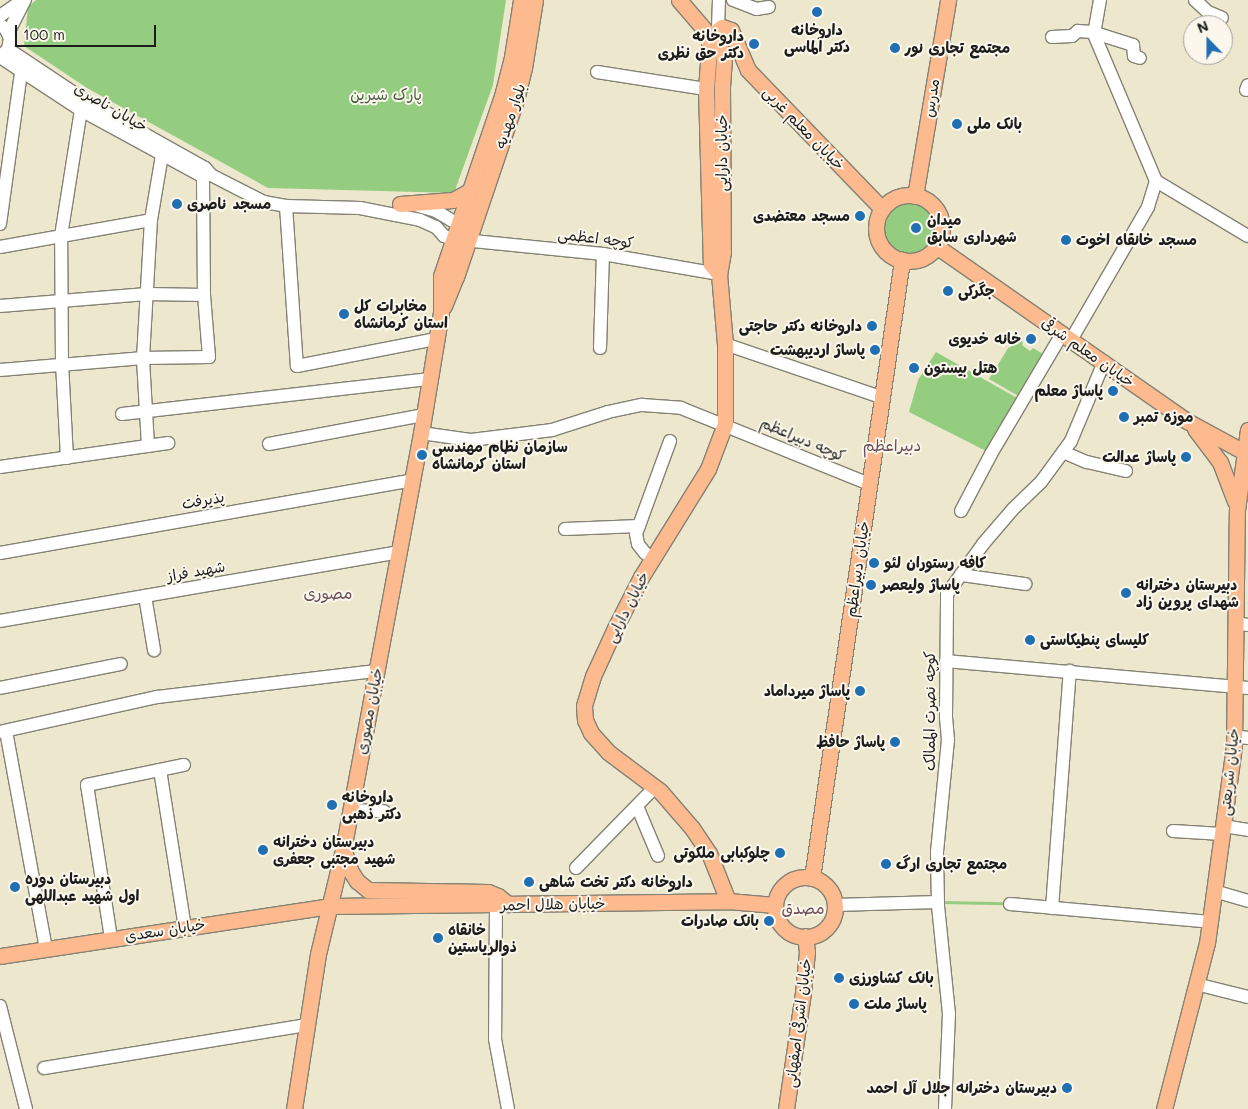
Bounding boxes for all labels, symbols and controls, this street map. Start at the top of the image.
marker: داروخانه دکتر الماسی [811,6,823,18]
scale bar [18,15,159,47]
north arrow [1183,15,1233,65]
text: N [1194,16,1211,37]
place label: داروخانه دکتر الماسی [784,20,850,55]
text: 100 m [23,24,65,44]
place label: داروخانه دکتر حق نظری [658,26,744,61]
marker: داروخانه دکتر حق نظری [748,38,760,50]
place label: مجتمع تجاری نور [905,39,1010,57]
marker: مجتمع تجاری نور [889,42,901,54]
street label: مدرس [919,77,943,119]
street label: خیابان ناصری [71,79,151,135]
street label: بلوار مهدیه [491,81,529,151]
street label: خیابان معلم غربی [760,83,848,173]
park label: پارک شیرین [350,86,422,104]
street label: خیابان دارایی [713,114,731,192]
place label: بانک ملی [967,115,1022,133]
marker: بانک ملی [951,118,963,130]
place label: مسجد ناصری [187,195,271,213]
marker: مسجد ناصری [171,198,183,210]
place label: مسجد معتضدی [753,207,850,225]
marker: مسجد معتضدی [854,210,866,222]
place label: میدان شهرداری سابق [927,210,1017,245]
marker: میدان شهرداری سابق [909,221,923,235]
street label: کوچه اعظمی [557,224,635,252]
place label: مسجد خانقاه اخوت [1076,231,1197,249]
marker: مسجد خانقاه اخوت [1060,234,1072,246]
place label: جگرکی [958,282,995,300]
marker: جگرکی [942,285,954,297]
place label: مخابرات کل استان کرمانشاه [354,296,448,331]
marker: مخابرات کل استان کرمانشاه [338,308,350,320]
street label: خیابان معلم شرقی [1038,313,1138,391]
place label: داروخانه دکتر حاجتی [739,317,862,335]
marker: داروخانه دکتر حاجتی [866,320,878,332]
place label: خانه خدیوی [948,330,1021,348]
marker: خانه خدیوی [1025,333,1037,345]
place label: پاساژ اردیبهشت [770,341,865,359]
marker: پاساژ اردیبهشت [869,344,881,356]
place label: هتل بیستون [924,359,997,377]
marker: هتل بیستون [908,362,920,374]
place label: پاساژ معلم [1035,382,1103,400]
marker: پاساژ معلم [1107,385,1119,397]
place label: موزه تمبر [1134,408,1193,426]
marker: موزه تمبر [1118,411,1130,423]
street label: کوچه دبیراعظم [758,413,848,465]
district label: دبیراعظم [863,435,921,455]
place label: سازمان نظام مهندسی استان کرمانشاه [432,437,568,472]
place label: پاساژ عدالت [1102,448,1176,466]
marker: سازمان نظام مهندسی استان کرمانشاه [416,449,428,461]
marker: پاساژ عدالت [1180,451,1192,463]
street label: پذیرفت [180,487,226,513]
street label: خیابان دبیراعظم [841,520,873,618]
place label: کافه رستوران لئو [884,554,986,572]
street label: شهید فراز [165,557,227,585]
marker: کافه رستوران لئو [868,557,880,569]
street label: خیابان دارایی [601,569,653,645]
place label: دبیرستان دخترانه شهدای پروین زاد [1136,575,1239,610]
place label: پاساژ ولیعصر [881,576,960,594]
marker: پاساژ ولیعصر [865,579,877,591]
district label: مصوری [303,583,353,603]
marker: دبیرستان دخترانه شهدای پروین زاد [1120,587,1132,599]
place label: کلیسای پنطیکاستی [1040,631,1149,649]
marker: کلیسای پنطیکاستی [1024,634,1036,646]
street label: کوچه نصرت الممالک [921,651,939,771]
street label: خیابان مصوری [352,666,386,756]
place label: پاساژ میرداماد [764,682,850,700]
marker: پاساژ میرداماد [854,685,866,697]
street label: خیابان شریعتی [1215,727,1243,817]
place label: پاساژ حافظ [816,733,885,751]
marker: پاساژ حافظ [889,736,901,748]
place label: داروخانه دکتر ذهبی [342,787,401,822]
marker: داروخانه دکتر ذهبی [326,799,338,811]
place label: دبیرستان دخترانه شهید مجتبی جعفری [273,832,395,867]
marker: دبیرستان دخترانه شهید مجتبی جعفری [257,844,269,856]
place label: چلوکبابی ملکوتی [673,844,770,862]
marker: چلوکبابی ملکوتی [774,847,786,859]
place label: مجتمع تجاری ارگ [896,855,1007,873]
marker: مجتمع تجاری ارگ [880,858,892,870]
place label: دبیرستان دوره اول شهید عبداللهی [25,869,139,904]
place label: داروخانه دکتر تخت شاهی [539,873,693,891]
marker: داروخانه دکتر تخت شاهی [523,876,535,888]
marker: دبیرستان دوره اول شهید عبداللهی [9,881,21,893]
street label: خیابان هلال احمر [500,894,606,914]
district label: مصدق [781,898,825,918]
place label: بانک صادرات [681,912,759,930]
street label: خیابان سعدی [124,915,206,945]
marker: بانک صادرات [763,915,775,927]
place label: خانقاه ذوالریاستین [448,920,517,955]
marker: خانقاه ذوالریاستین [432,932,444,944]
street label: خیابان اشرفی اصفهانی [781,957,815,1089]
place label: بانک کشاورزی [849,969,934,987]
marker: بانک کشاورزی [833,972,845,984]
place label: پاساژ ملت [864,995,927,1013]
marker: پاساژ ملت [848,998,860,1010]
place label: دبیرستان دخترانه جلال آل احمد [866,1079,1057,1097]
marker: دبیرستان دخترانه جلال آل احمد [1061,1082,1073,1094]

